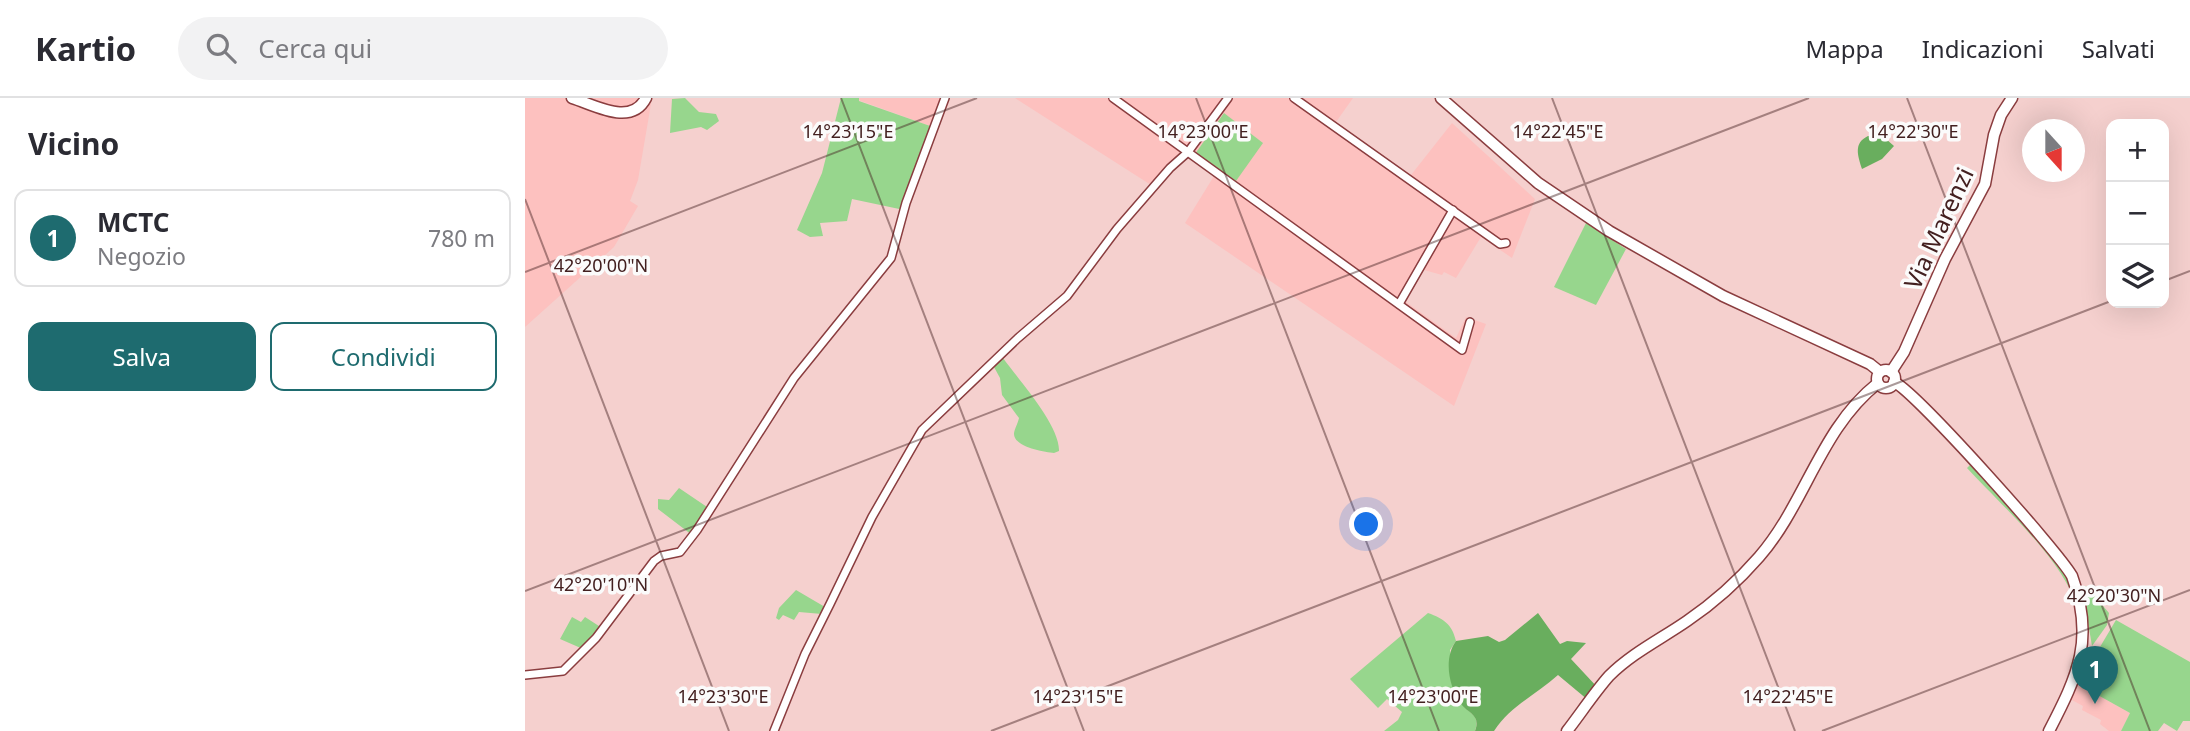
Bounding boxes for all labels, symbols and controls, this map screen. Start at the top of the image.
search box [178,17,668,80]
text: Kartio [35,26,136,71]
icon: search [202,29,240,67]
text: Cerca qui [258,30,372,66]
text: Mappa [1806,32,1884,65]
text: Indicazioni [1922,32,2044,65]
text: Salvati [2082,32,2155,65]
text: 14°23'15"E [803,119,893,143]
text: 14°23'00"E [1158,119,1248,143]
text: 14°22'45"E [1513,119,1603,143]
text: 14°22'30"E [1868,119,1958,143]
north arrow [2022,119,2085,182]
map controls [2106,119,2169,308]
button: + [2106,119,2169,182]
text: Vicino [28,123,119,164]
street label: Via Marenzi [1895,162,1981,294]
button: − [2106,182,2169,245]
text: MCTC [97,204,169,240]
text: 1 [46,222,60,254]
text: 780 m [428,222,495,254]
text: Negozio [97,240,186,272]
button: layers [2106,245,2169,308]
text: 42°20'00"N [554,253,648,277]
button: Salva [28,322,256,391]
button: Condividi [270,322,497,391]
your location [1349,507,1383,541]
text: 42°20'10"N [554,572,648,596]
text: 42°20'30"N [2067,583,2161,607]
pin: 1 [2072,646,2118,704]
text: 14°23'30"E [678,684,768,708]
text: 14°23'15"E [1033,684,1123,708]
text: 14°23'00"E [1388,684,1478,708]
text: 14°22'45"E [1743,684,1833,708]

